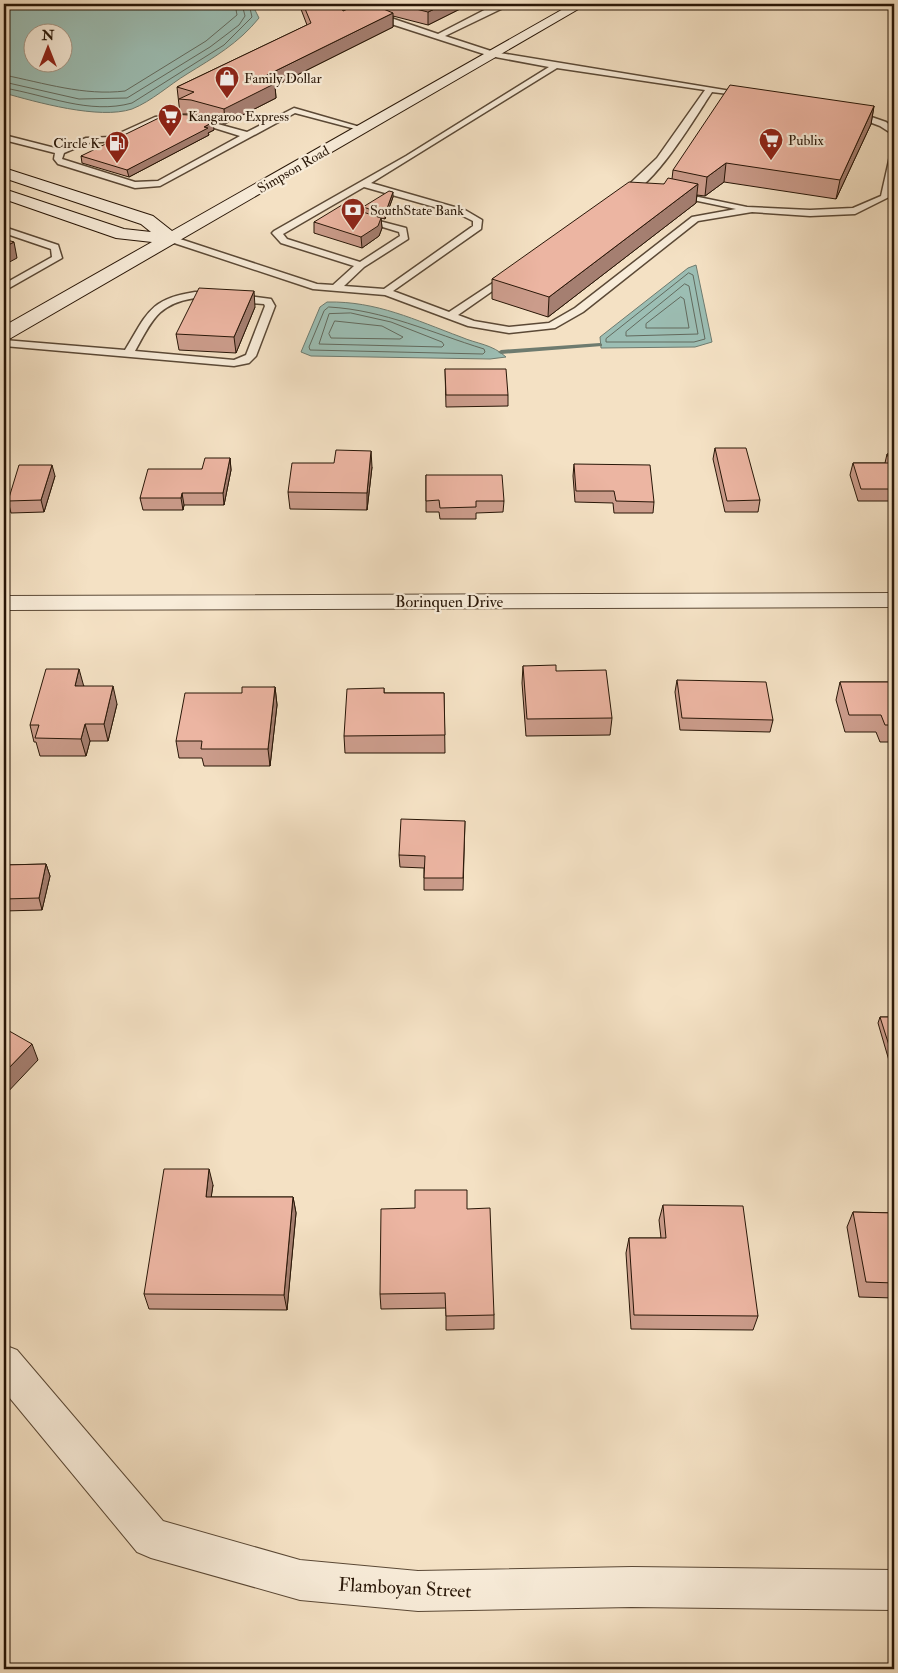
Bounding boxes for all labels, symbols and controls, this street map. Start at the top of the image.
north arrow [22,22,72,72]
text: N [41,27,55,44]
shop icon: Family Dollar [214,65,240,99]
place label: Family Dollar [244,70,322,88]
supermarket icon: Kangaroo Express [157,103,183,137]
place label: Kangaroo Express [188,108,289,126]
supermarket icon: Publix [758,127,784,161]
fuel station icon: Circle K [104,130,130,164]
place label: Publix [788,132,824,149]
place label: Circle K [53,135,100,152]
street label: Simpson Road [254,142,333,198]
bank icon: SouthState Bank [340,197,366,231]
place label: SouthState Bank [370,202,464,219]
street label: Borinquen Drive [395,592,503,612]
street label: Flamboyan Street [338,1573,472,1603]

